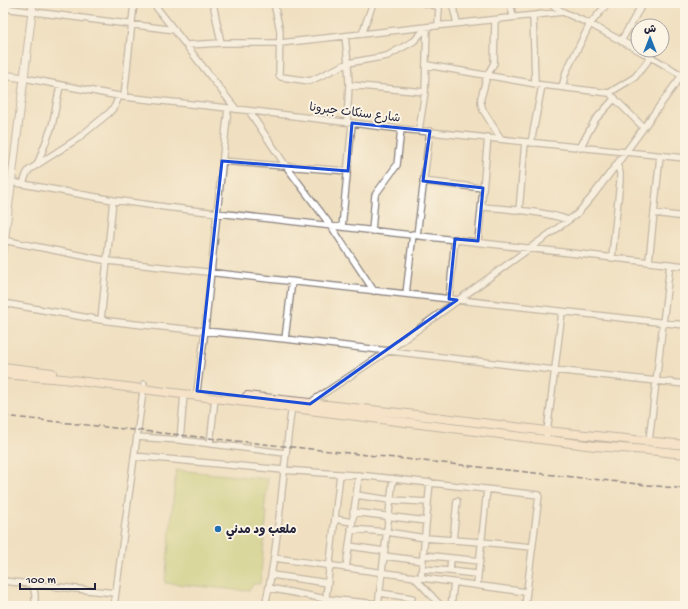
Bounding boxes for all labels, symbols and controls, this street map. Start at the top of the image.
north arrow [630,18,670,58]
text: ش [644,24,656,36]
street label: شارع سنكات جبرونا [308,101,401,127]
marker: ملعب ود مدني [213,524,223,534]
place label: ملعب ود مدني [226,524,296,540]
scale bar [20,565,95,591]
text: 100 m [25,574,56,588]

